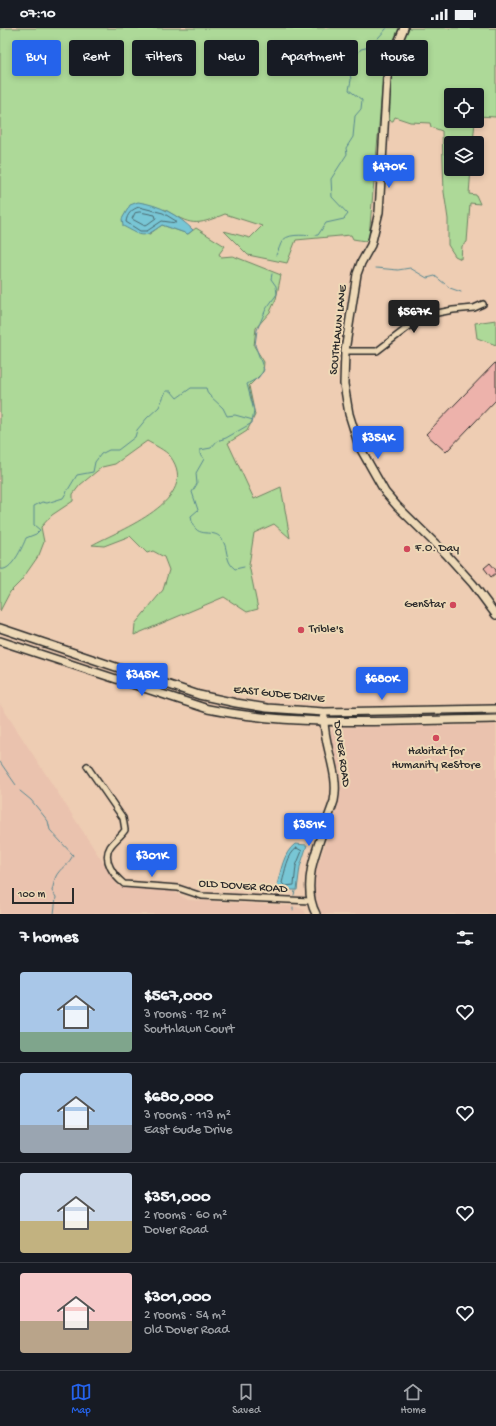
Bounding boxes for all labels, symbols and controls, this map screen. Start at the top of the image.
text: 07:10 [20,5,56,23]
chip: Buy [12,40,61,76]
chip: Rent [69,40,124,76]
chip: Filters [132,40,196,76]
chip: New [204,40,259,76]
chip: Apartment [267,40,358,76]
chip: House [366,40,428,76]
map controls [444,88,484,176]
button: locate [444,88,484,128]
button: layers [444,136,484,176]
pin: $470K [361,155,417,189]
text: $470K [372,160,406,175]
street label: SOUTHLAWN LANE [327,284,351,376]
pin: $567K [386,300,442,334]
text: $567K [397,305,431,320]
pin: $354K [350,426,406,460]
text: $354K [362,431,394,446]
place label: F.O. Day [414,542,459,556]
marker: F.O. Day [402,544,412,554]
place label: GenStar [404,598,447,612]
marker: GenStar [448,600,458,610]
place label: Trible's [308,623,344,637]
marker: Trible's [296,625,306,635]
pin: $345K [114,663,170,697]
pin: $680K [354,667,410,701]
text: $345K [126,668,158,683]
text: $680K [365,672,399,687]
street label: EAST GUDE DRIVE [233,683,326,707]
street label: DOVER ROAD [329,719,353,788]
marker: Habitat for Humanity ReStore [431,733,441,743]
place label: Habitat for Humanity ReStore [391,745,481,773]
pin: $351K [281,813,337,847]
text: $351K [293,818,325,833]
pin: $301K [124,844,180,878]
text: $301K [136,849,168,864]
street label: OLD DOVER ROAD [198,877,288,897]
scale bar [12,886,74,905]
text: 100 m [18,889,45,901]
icon: filters [454,927,476,949]
text: 7 homes [20,928,78,948]
text: $567,000 [144,987,212,1007]
icon: home [52,988,100,1036]
icon: heart [454,1001,476,1023]
text: 3 rooms · 92 m² [144,1007,227,1022]
text: Southlawn Court [144,1022,234,1037]
text: $680,000 [144,1088,214,1108]
icon: home [52,1089,100,1137]
icon: heart [454,1102,476,1124]
text: 3 rooms · 113 m² [144,1108,231,1123]
text: East Gude Drive [144,1123,233,1138]
text: $351,000 [144,1188,211,1208]
icon: home [52,1189,100,1237]
icon: heart [454,1202,476,1224]
text: 2 rooms · 60 m² [144,1208,227,1223]
text: Dover Road [144,1223,208,1238]
text: $301,000 [144,1288,211,1308]
icon: home [52,1289,100,1337]
icon: heart [454,1302,476,1324]
text: 2 rooms · 54 m² [144,1308,226,1323]
text: Old Dover Road [144,1323,229,1338]
tab: Map [70,1381,92,1417]
tab: Saved [232,1381,260,1417]
tab: Home [400,1381,426,1417]

